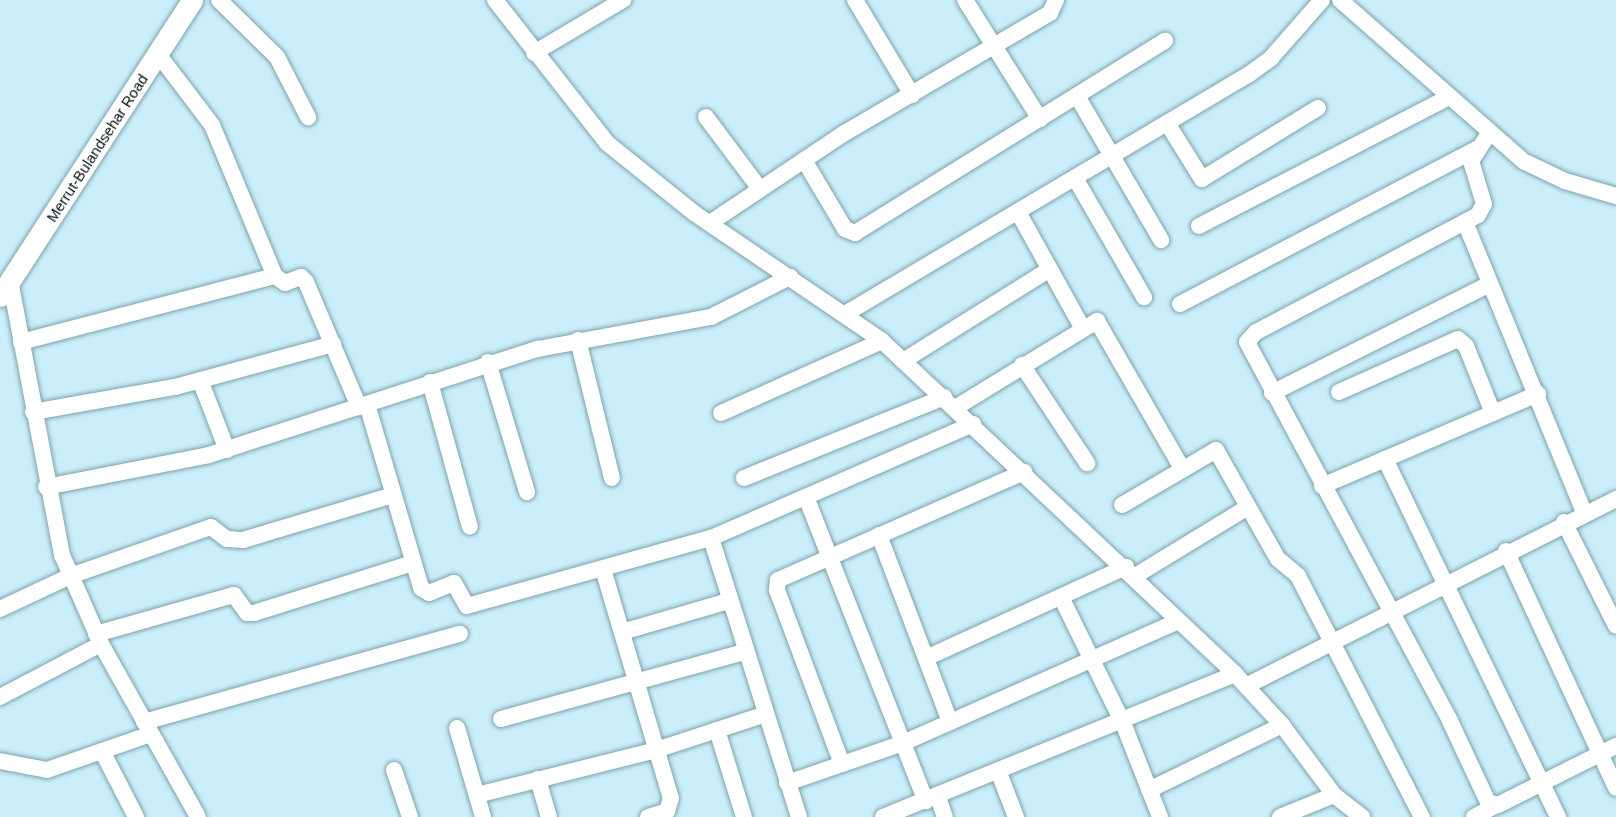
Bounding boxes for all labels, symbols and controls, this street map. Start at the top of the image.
street label: Merrut-Bulandsehar Road [42,71,152,225]

